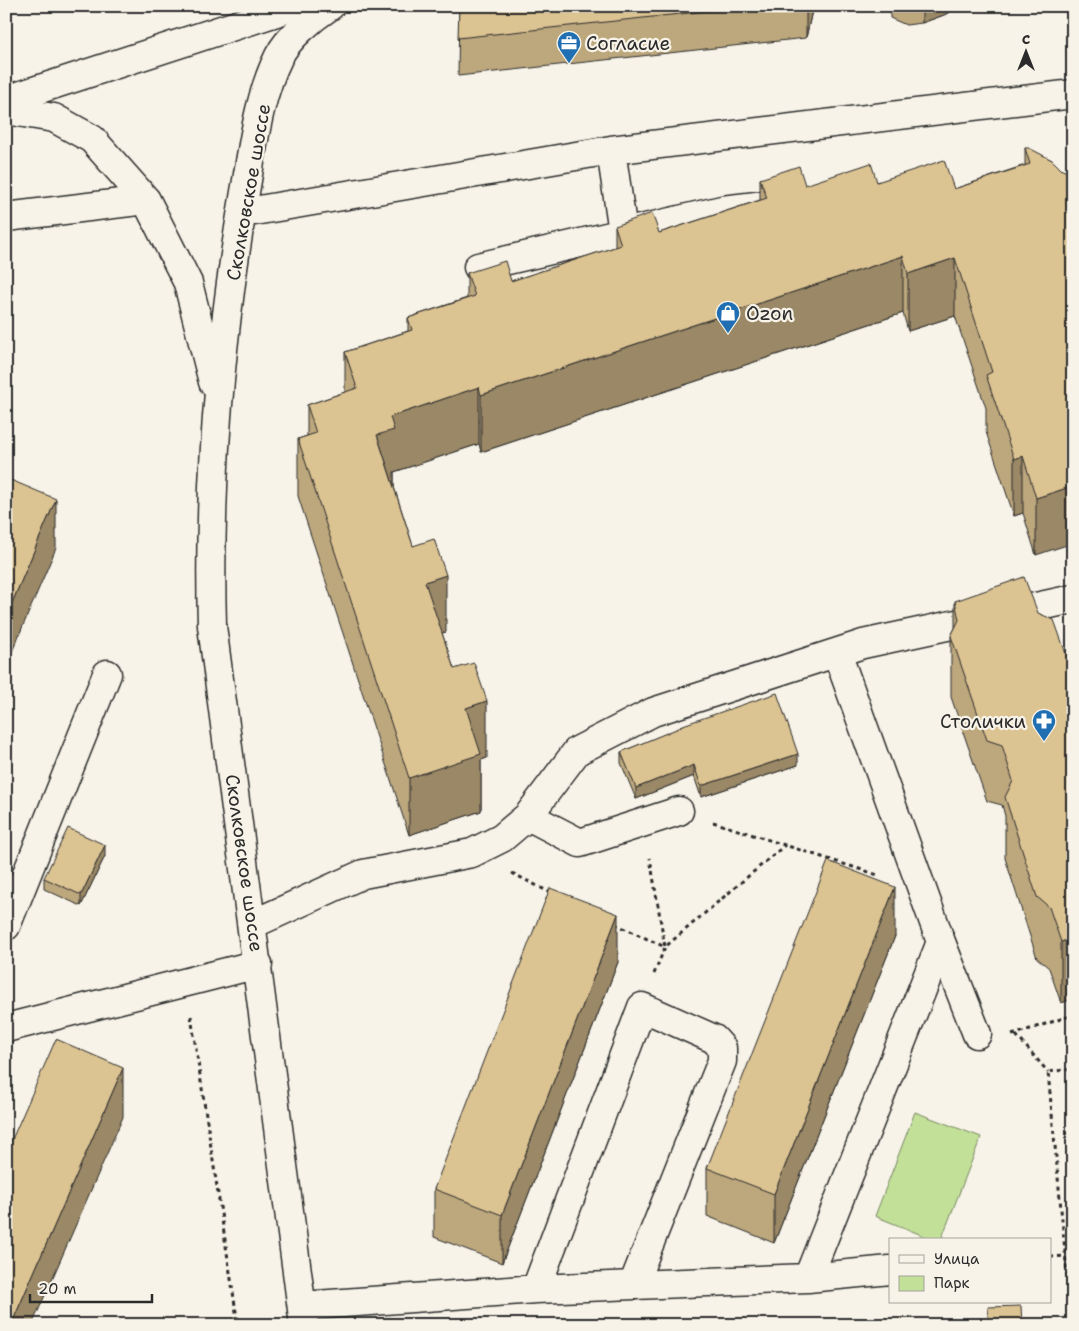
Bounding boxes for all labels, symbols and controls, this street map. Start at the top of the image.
north arrow [1002,28,1052,78]
office icon: Согласие [556,30,582,64]
text: С [1022,30,1030,48]
place label: Согласие [586,31,670,56]
street label: Сколковское шоссе [221,102,276,282]
shop icon: Ozon [715,300,741,334]
place label: Ozon [746,301,793,326]
pharmacy icon: Столички [1031,708,1057,742]
place label: Столички [940,709,1026,734]
street label: Сколковское шоссе [220,773,269,954]
legend [889,1238,1052,1304]
text: Улица [934,1249,980,1269]
scale bar [30,1271,152,1303]
text: Парк [934,1273,970,1293]
text: 20 m [38,1279,77,1299]

